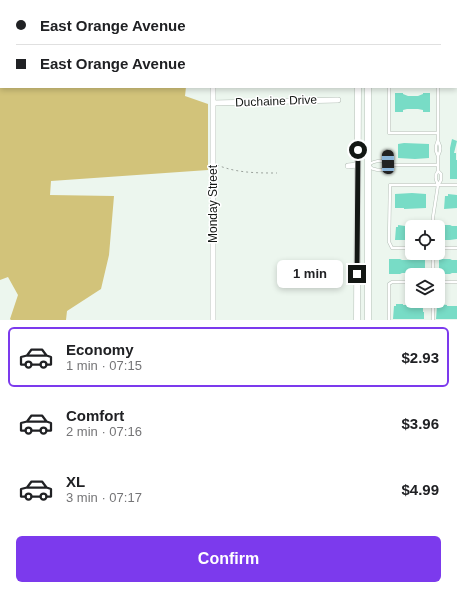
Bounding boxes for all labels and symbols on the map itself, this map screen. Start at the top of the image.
street label: Duchaine Drive [235,93,318,109]
route start [349,141,367,159]
car [382,150,394,174]
street label: Monday Street [206,164,220,243]
callout: 1 min [277,260,343,288]
route end [348,265,366,283]

